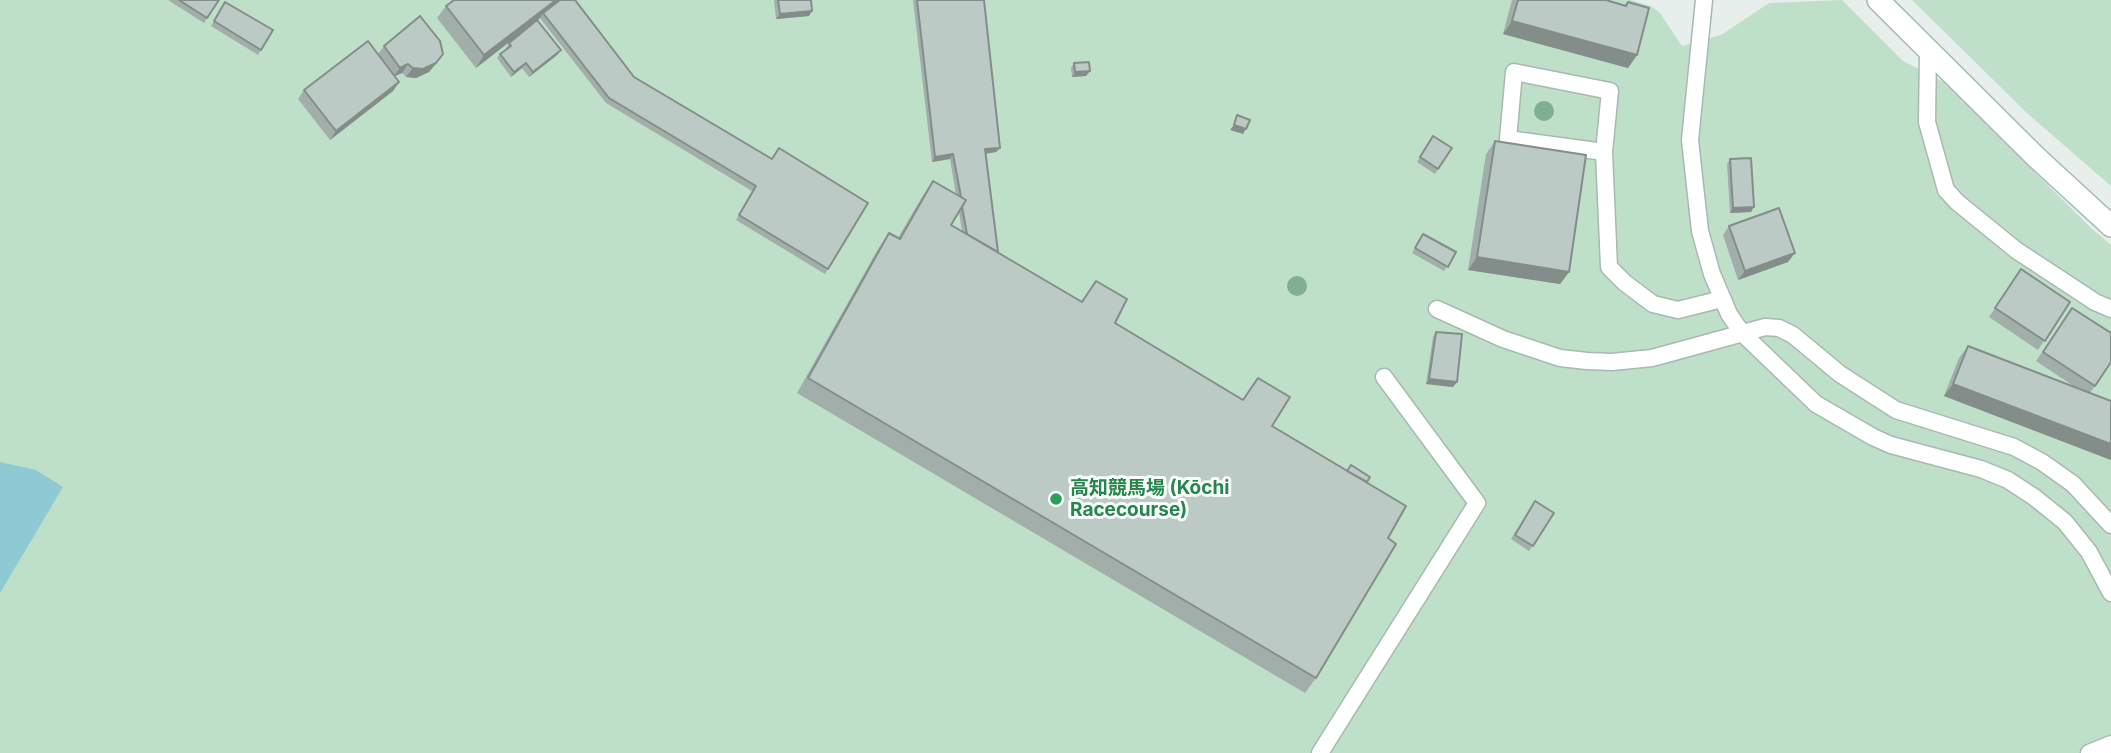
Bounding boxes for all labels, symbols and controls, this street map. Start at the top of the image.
place label: 高知競馬場 (Kōchi Racecourse) [1070,477,1229,521]
marker: 高知競馬場 (Kōchi Racecourse) [1048,491,1064,507]

